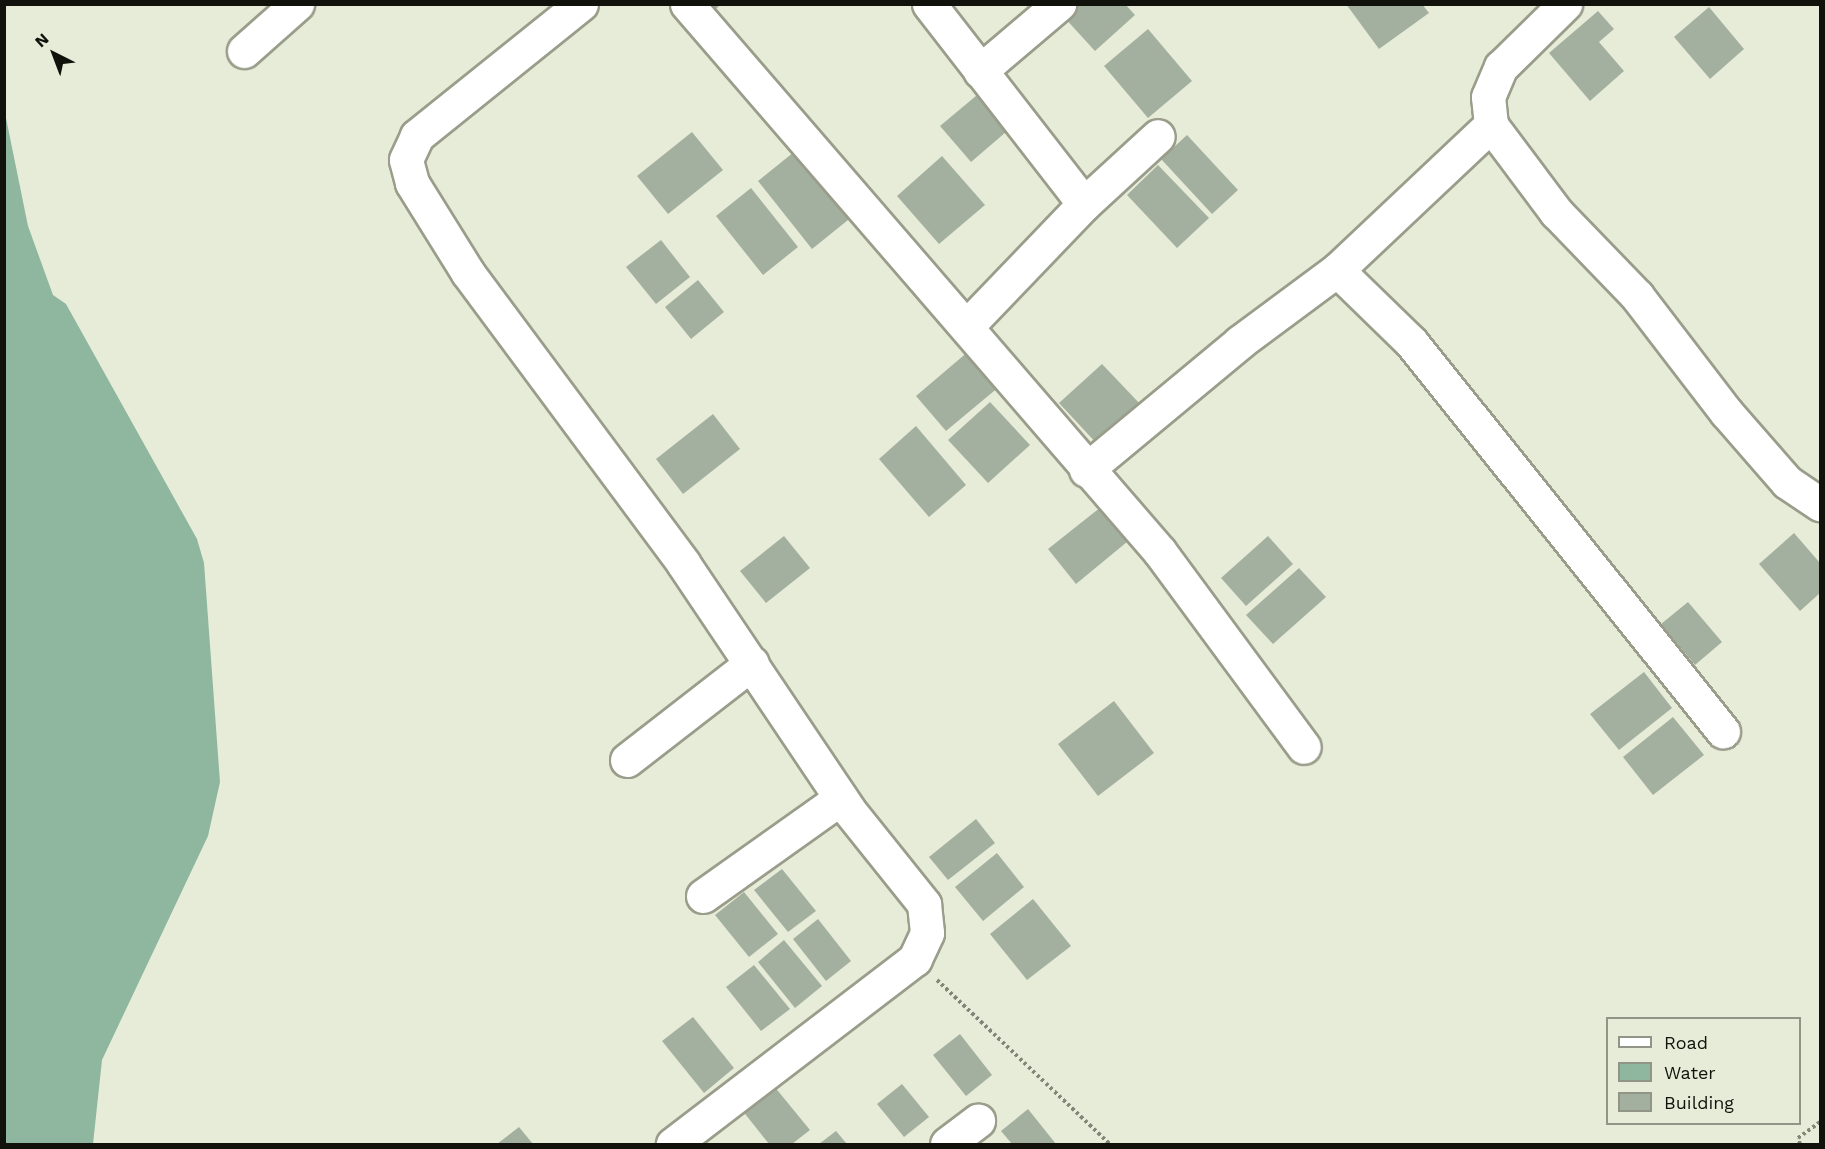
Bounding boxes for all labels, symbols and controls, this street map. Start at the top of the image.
north arrow [24,24,84,84]
text: N [31,29,52,51]
legend [1606,1017,1801,1125]
text: Road [1664,1032,1708,1053]
text: Water [1664,1062,1716,1083]
text: Building [1664,1092,1734,1113]

